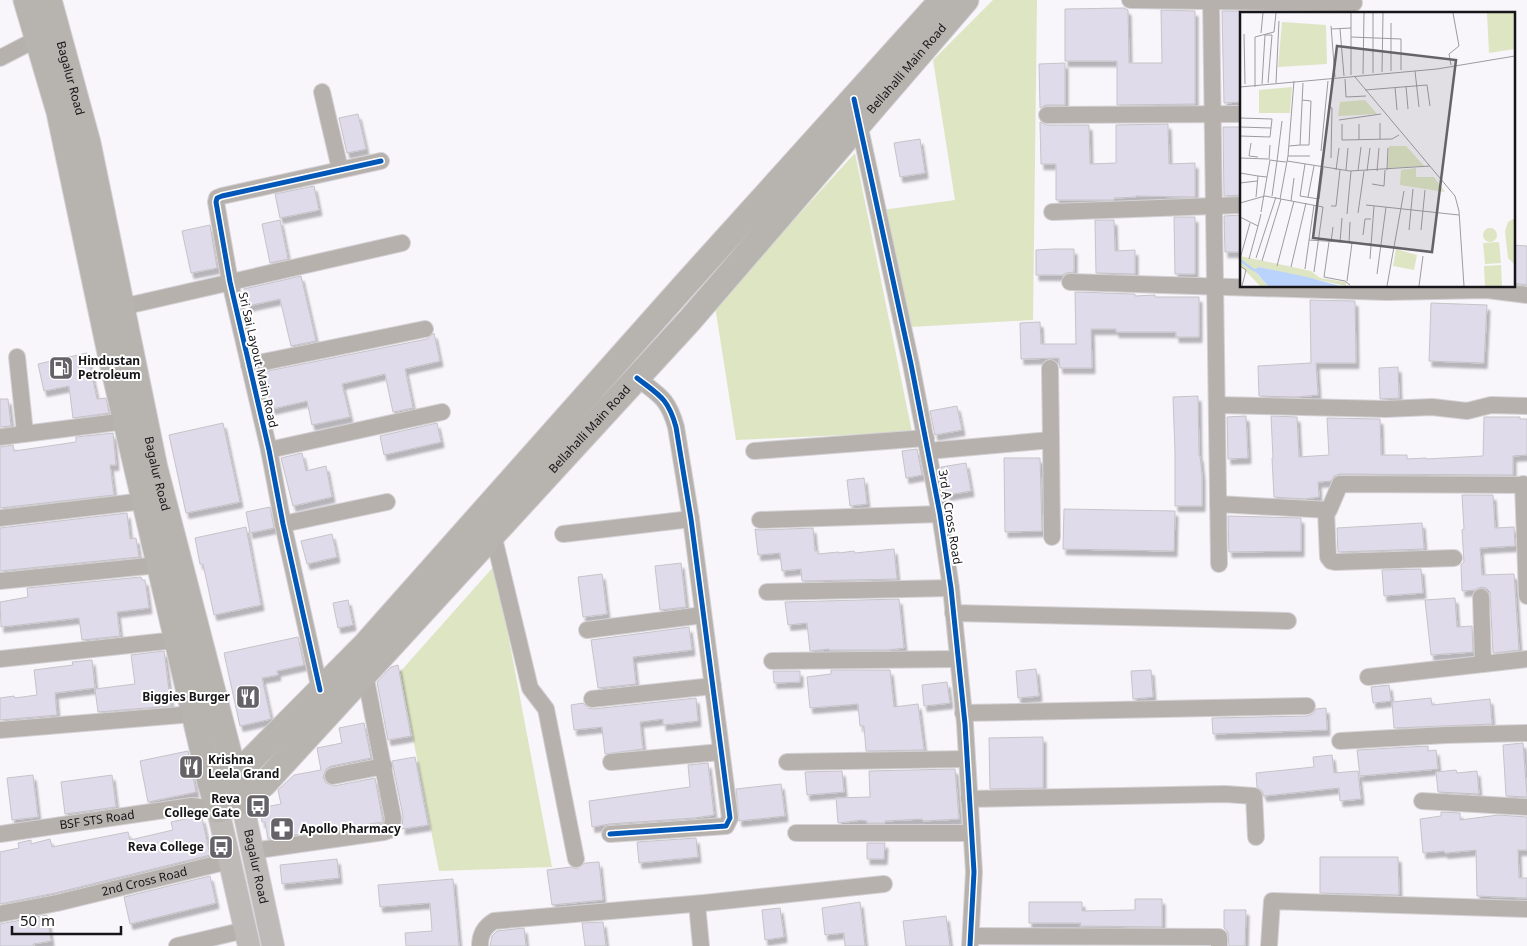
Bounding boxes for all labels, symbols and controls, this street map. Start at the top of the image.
inset map [1240,12,1514,288]
street label: Bellahalli Main Road [862,20,950,117]
street label: Bagalur Road [53,39,89,117]
street label: Sri Sai Layout Main Road [235,290,282,429]
place label: Hindustan Petroleum [78,352,141,383]
fuel station icon: Hindustan Petroleum [48,355,74,381]
street label: Bellahalli Main Road [544,381,634,477]
street label: Bagalur Road [141,435,175,513]
street label: 3rd A Cross Road [935,468,966,566]
restaurant icon: Biggies Burger [235,684,261,710]
place label: Biggies Burger [142,688,231,705]
place label: Krishna Leela Grand [208,751,279,782]
restaurant icon: Krishna Leela Grand [178,754,204,780]
place label: Reva College Gate [164,790,240,821]
bus stop icon: Reva College Gate [245,793,271,819]
street label: BSF STS Road [58,805,136,833]
pharmacy icon: Apollo Pharmacy [269,816,295,842]
place label: Apollo Pharmacy [300,820,401,837]
street label: Bagalur Road [240,827,273,905]
bus stop icon: Reva College [208,834,234,860]
place label: Reva College [128,838,204,855]
street label: 2nd Cross Road [100,862,189,900]
scale bar [12,904,121,936]
text: 50 m [20,910,55,930]

